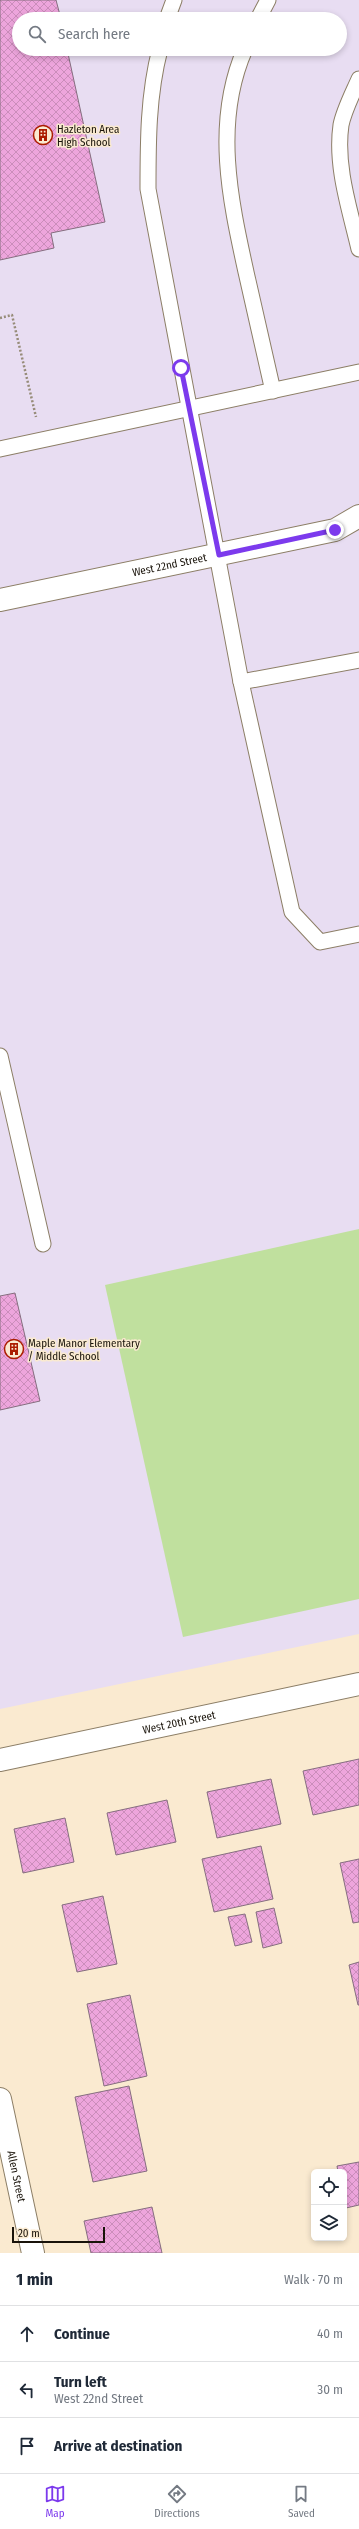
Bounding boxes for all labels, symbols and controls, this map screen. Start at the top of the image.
search box [12,12,347,56]
icon: search [26,23,48,45]
text: Search here [58,25,130,43]
place label: Hazleton Area High School [57,123,119,149]
building icon: Hazleton Area High School [32,124,54,146]
route start [172,359,190,377]
route end [326,521,344,539]
street label: West 22nd Street [131,550,208,579]
place label: Maple Manor Elementary / Middle School [28,1337,140,1363]
building icon: Maple Manor Elementary / Middle School [3,1338,25,1360]
street label: West 20th Street [141,1708,217,1736]
street label: Allen Street [5,2149,28,2204]
map controls [311,2169,347,2241]
button: locate [311,2169,347,2205]
button: layers [311,2205,347,2241]
scale bar [12,2225,105,2244]
text: 20 m [18,2227,40,2240]
text: 1 min [16,2269,53,2290]
text: Walk · 70 m [284,2272,343,2287]
icon: ahead [16,2323,38,2345]
text: Continue [54,2325,110,2343]
text: 40 m [317,2326,343,2341]
text: Turn left [54,2373,107,2391]
icon: left [16,2379,38,2401]
text: 30 m [317,2382,343,2397]
text: West 22nd Street [54,2391,143,2406]
icon: arrive [16,2435,38,2457]
text: Arrive at destination [54,2437,182,2455]
tab: Map [44,2483,66,2520]
tab: Directions [154,2483,200,2520]
tab: Saved [288,2483,315,2520]

